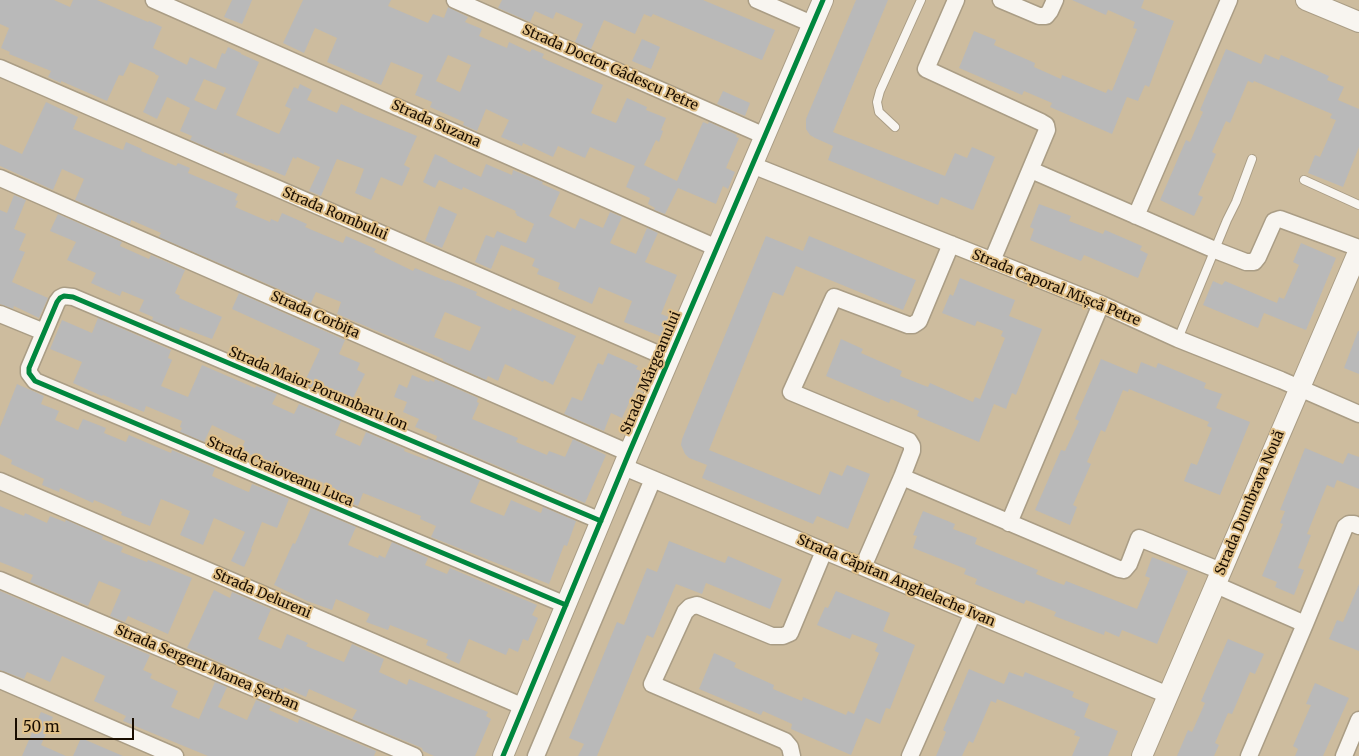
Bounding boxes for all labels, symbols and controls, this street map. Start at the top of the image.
street label: Strada Doctor Gâdescu Petre [519,22,701,114]
street label: Strada Suzana [389,97,483,151]
street label: Strada Rombului [280,184,390,244]
street label: Strada Caporal Mișcă Petre [969,246,1143,330]
street label: Strada Corbița [268,288,362,342]
street label: Strada Mărgeanului [617,309,685,437]
street label: Strada Maior Porumbaru Ion [226,344,410,434]
street label: Strada Dumbrava Nouă [1212,428,1288,578]
street label: Strada Craioveanu Luca [204,433,356,511]
street label: Strada Căpitan Anghelache Ivan [794,531,998,631]
street label: Strada Delureni [210,566,314,622]
street label: Strada Sergent Manea Șerban [113,622,301,714]
scale bar [18,708,136,740]
text: 50 m [23,717,60,736]

